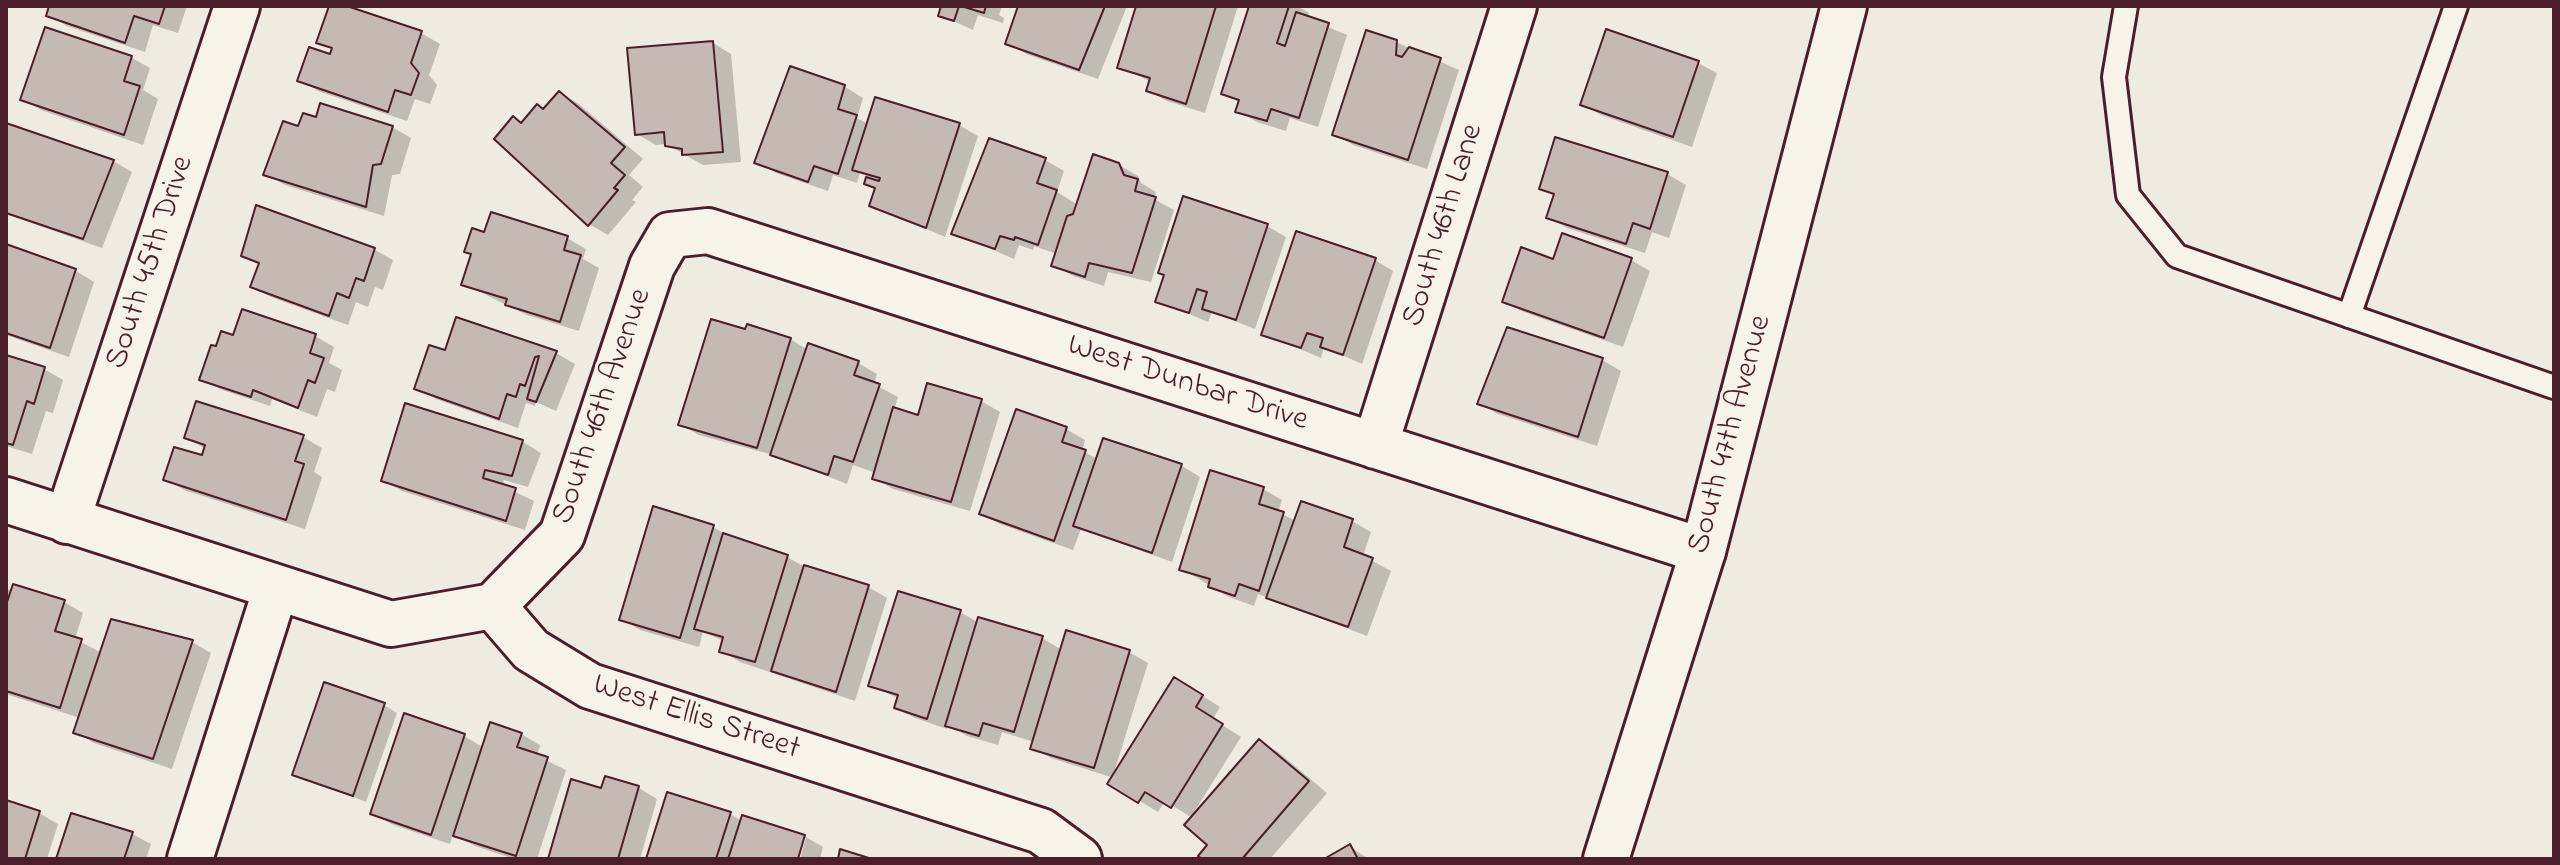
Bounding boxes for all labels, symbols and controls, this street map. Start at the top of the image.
street label: South 46th Lane [1396,120,1494,332]
street label: South 45th Drive [100,152,204,374]
street label: South 46th Avenue [546,284,662,530]
street label: South 47th Avenue [1682,312,1782,558]
street label: West Dunbar Drive [1062,328,1312,442]
street label: West Ellis Street [588,668,804,770]

